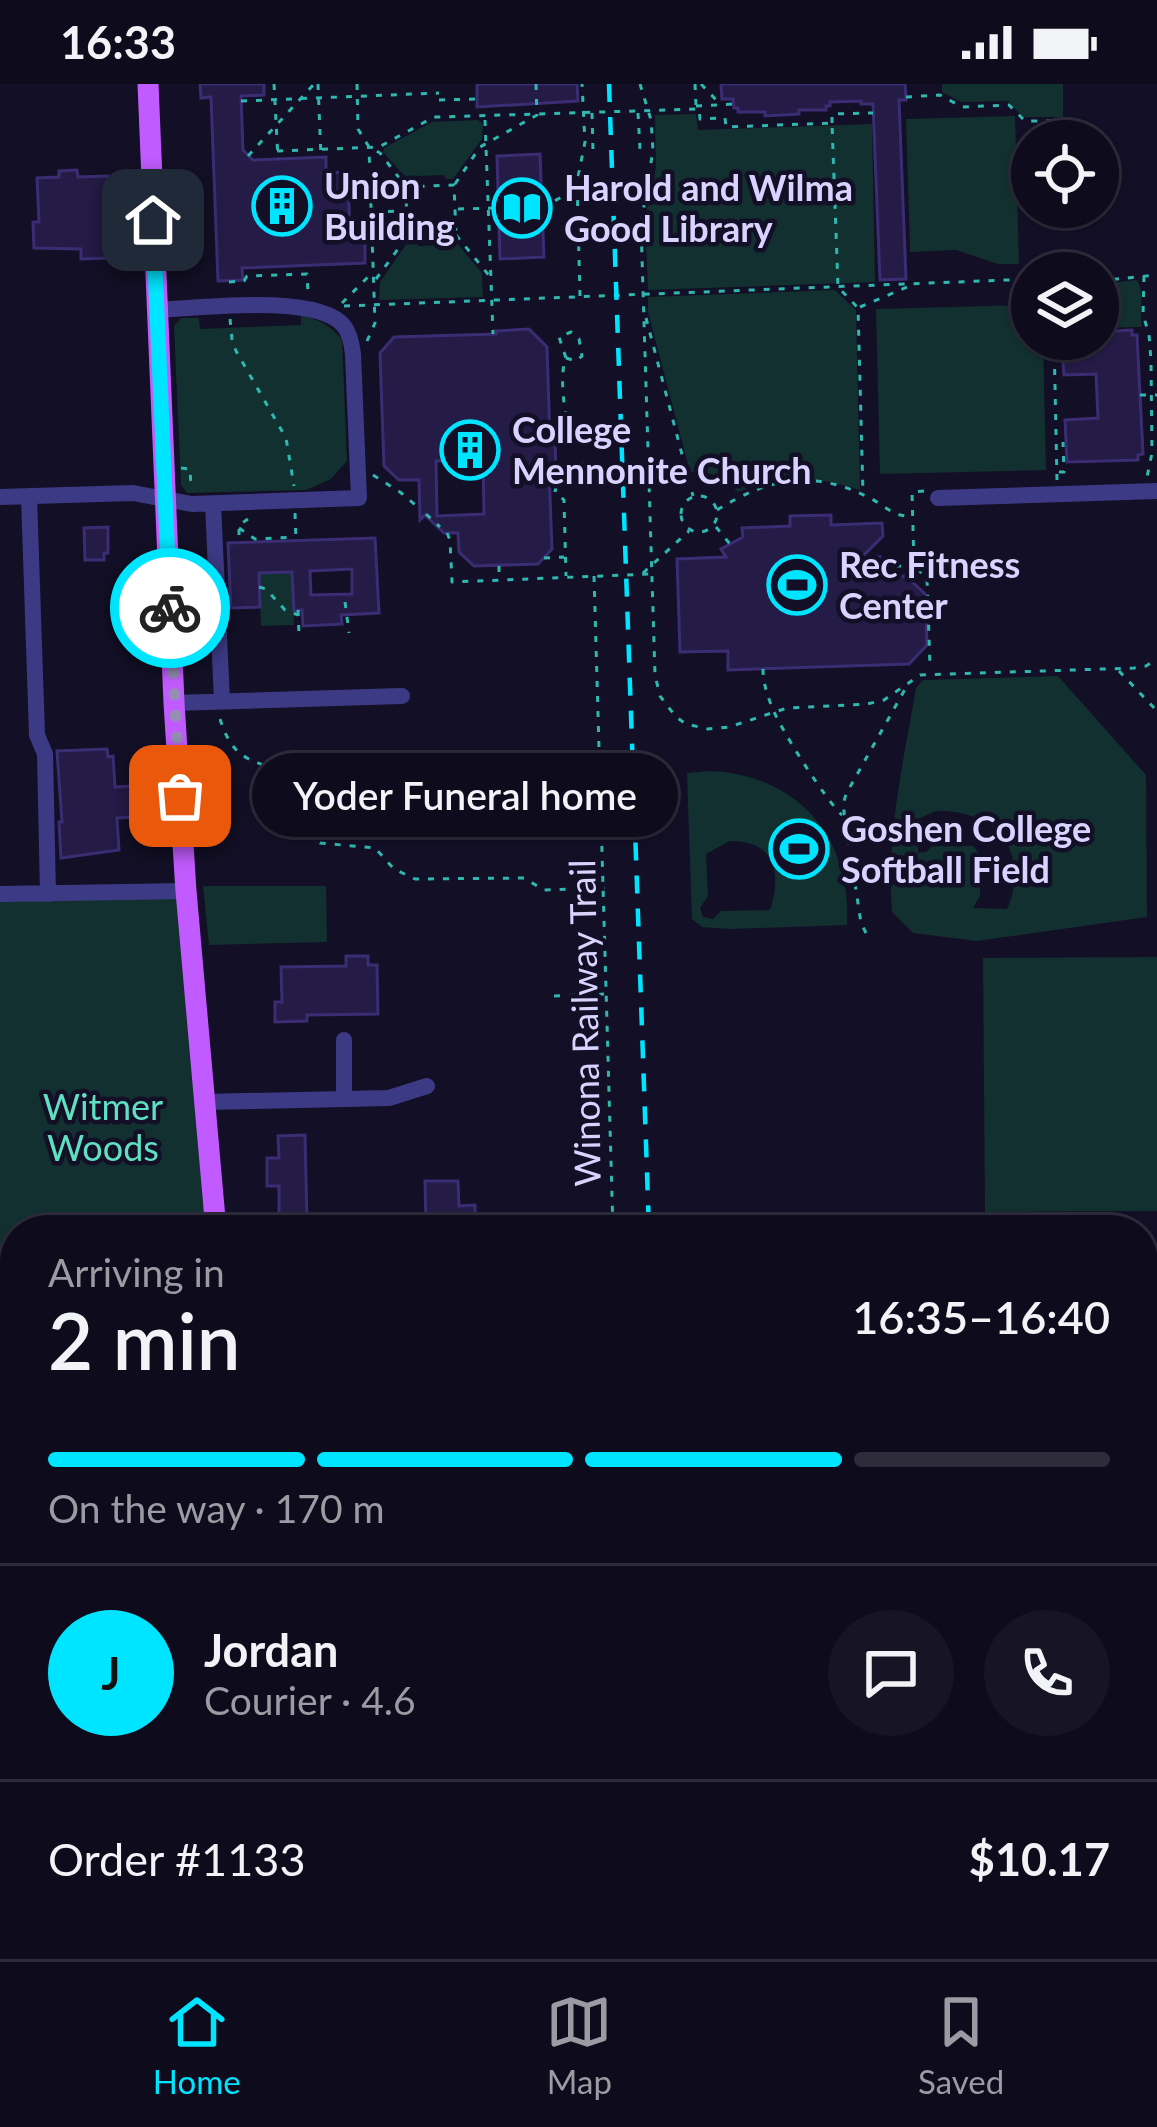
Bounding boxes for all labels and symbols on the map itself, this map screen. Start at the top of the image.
place label: Union Building [324,163,455,248]
place label: Harold and Wilma Good Library [564,165,853,250]
pin [102,169,204,271]
building icon: Union Building [251,175,313,237]
library icon: Harold and Wilma Good Library [491,177,553,239]
place label: College Mennonite Church [512,407,812,492]
building icon: College Mennonite Church [439,419,501,481]
place label: Rec Fitness Center [839,542,1020,627]
courier [110,548,230,668]
sports icon: Rec Fitness Center [766,554,828,616]
pin [129,745,231,847]
callout: Yoder Funeral home [252,754,678,838]
place label: Goshen College Softball Field [841,806,1091,891]
sports icon: Goshen College Softball Field [768,818,830,880]
street label: Winona Railway Trail [559,859,609,1187]
park label: Witmer Woods [43,1084,163,1169]

